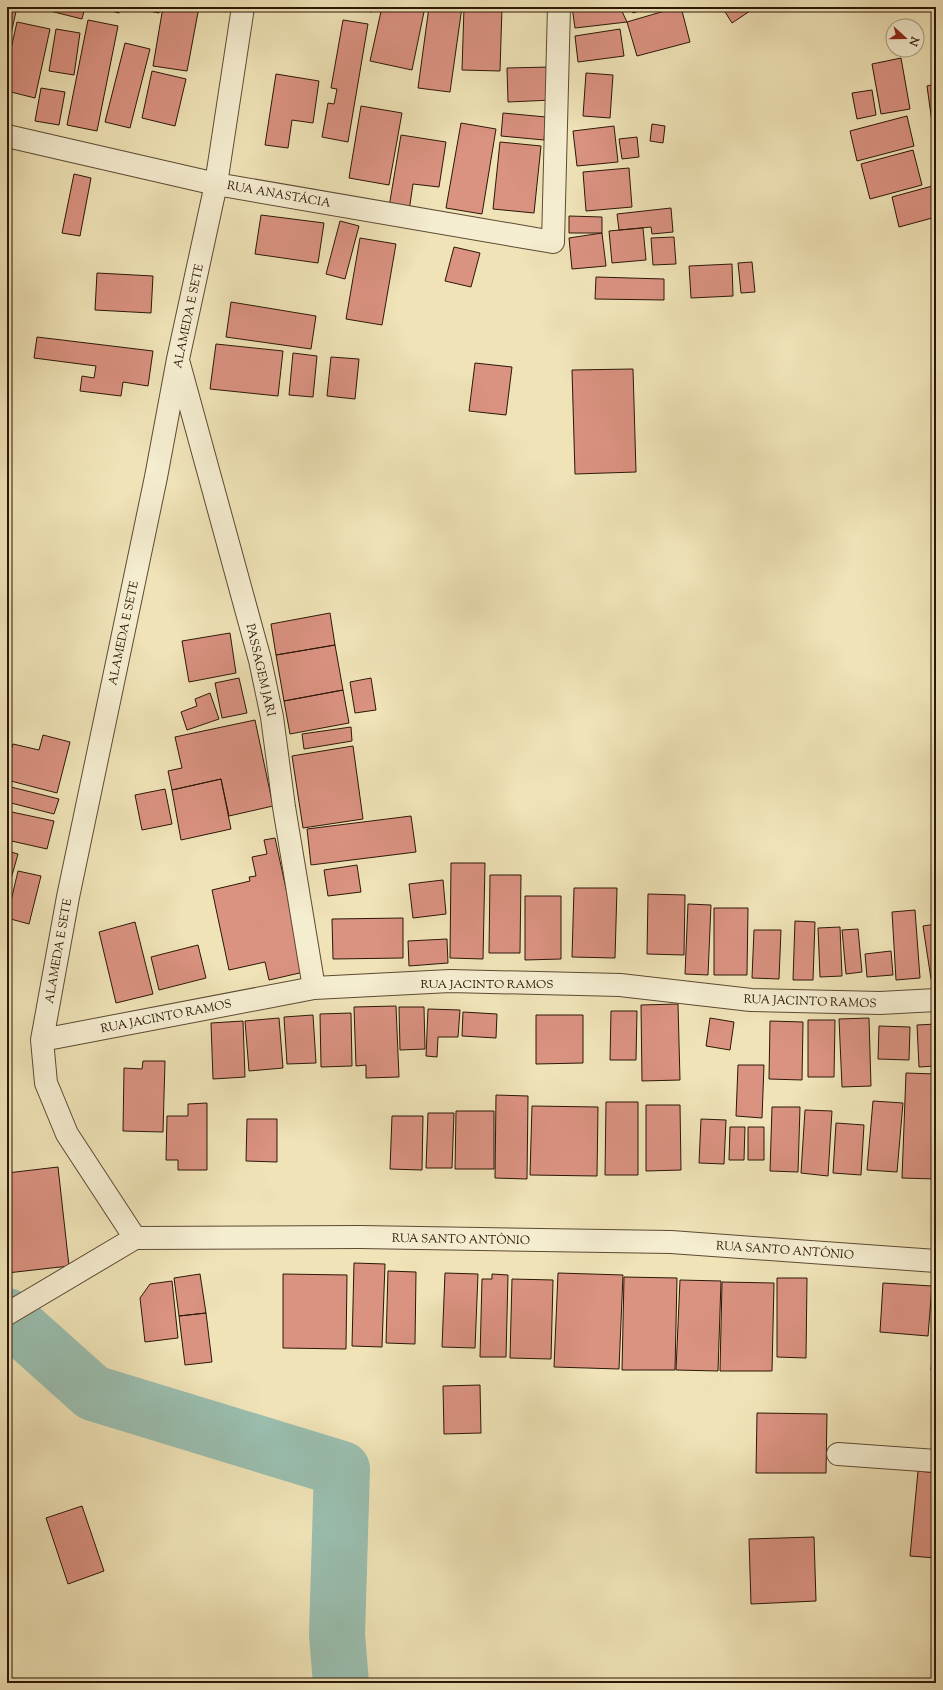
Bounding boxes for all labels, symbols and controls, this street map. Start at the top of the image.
north arrow [885,18,925,58]
text: N [904,33,923,48]
street label: RUA ANASTÁCIA [226,177,332,213]
street label: ALAMEDA E SETE [169,262,209,370]
street label: ALAMEDA E SETE [104,579,144,687]
street label: PASSAGEM JARI [241,622,279,718]
street label: ALAMEDA E SETE [41,897,77,1005]
street label: RUA JACINTO RAMOS [421,976,553,994]
street label: RUA JACINTO RAMOS [743,991,877,1013]
street label: RUA JACINTO RAMOS [99,995,233,1039]
street label: RUA SANTO ANTÔNIO [392,1230,530,1250]
street label: RUA SANTO ANTÔNIO [715,1237,854,1265]

